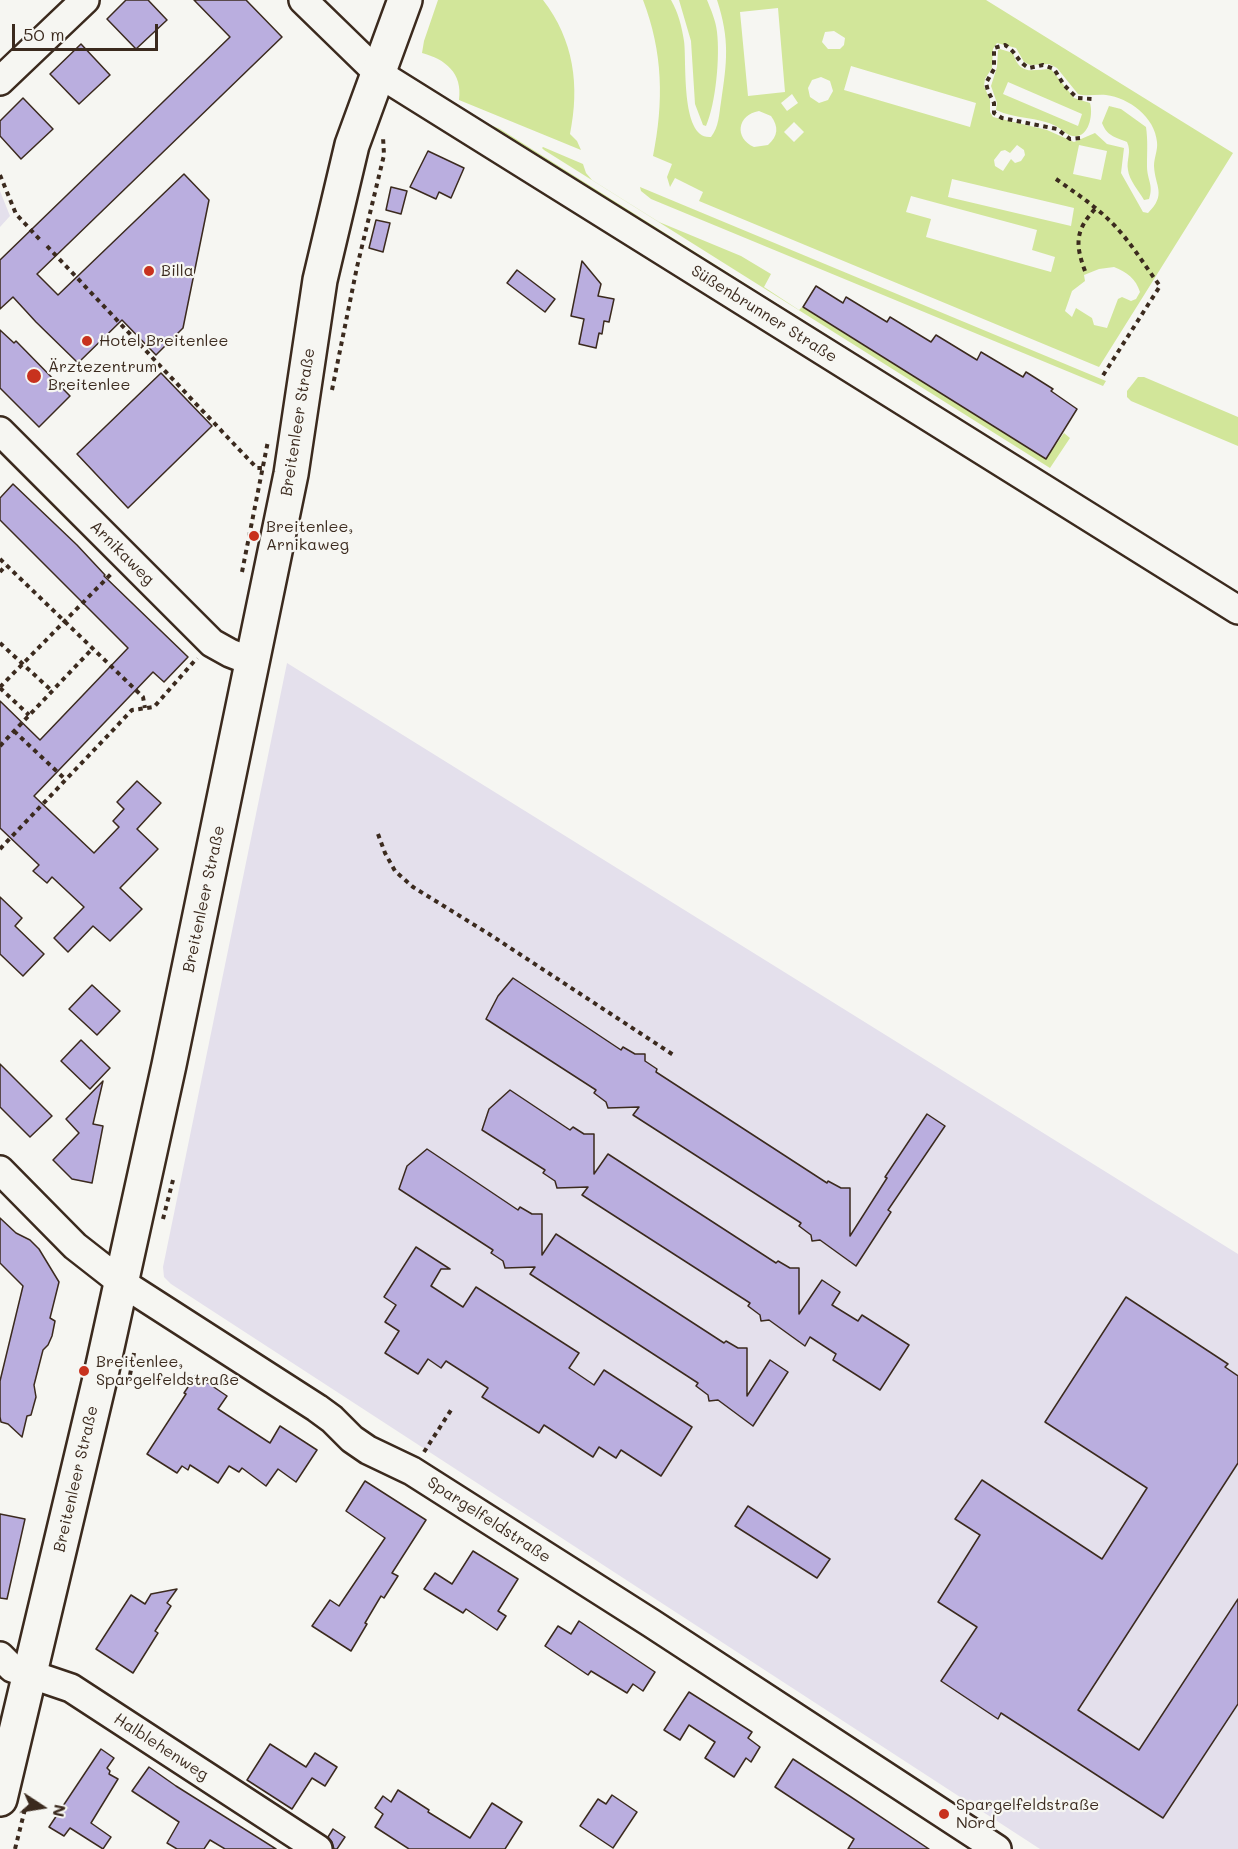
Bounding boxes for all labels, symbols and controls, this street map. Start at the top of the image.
scale bar [15,12,160,50]
text: 50 m [23,22,65,46]
place label: Billa [161,261,194,281]
street label: Süßenbrunner Straße [687,261,841,367]
marker: Billa [142,264,156,278]
place label: Hotel Breitenlee [99,331,228,351]
marker: Hotel Breitenlee [80,334,94,348]
street label: Breitenleer Straße [277,347,319,497]
place label: Ärztezentrum Breitenlee [48,357,157,395]
marker: Ärztezentrum Breitenlee [25,367,43,385]
street label: Arnikaweg [86,517,158,589]
place label: Breitenlee, Arnikaweg [266,517,353,555]
marker: Breitenlee, Arnikaweg [247,529,261,543]
street label: Breitenleer Straße [179,824,229,974]
place label: Breitenlee, Spargelfeldstraße [96,1352,239,1390]
marker: Breitenlee, Spargelfeldstraße [77,1364,91,1378]
street label: Breitenleer Straße [50,1404,102,1554]
street label: Spargelfeldstraße [424,1473,554,1567]
street label: Halblehenweg [110,1709,212,1785]
north arrow [12,1777,72,1837]
place label: Spargelfeldstraße Nord [956,1795,1099,1833]
text: N [49,1803,72,1819]
marker: Spargelfeldstraße Nord [937,1807,951,1821]

